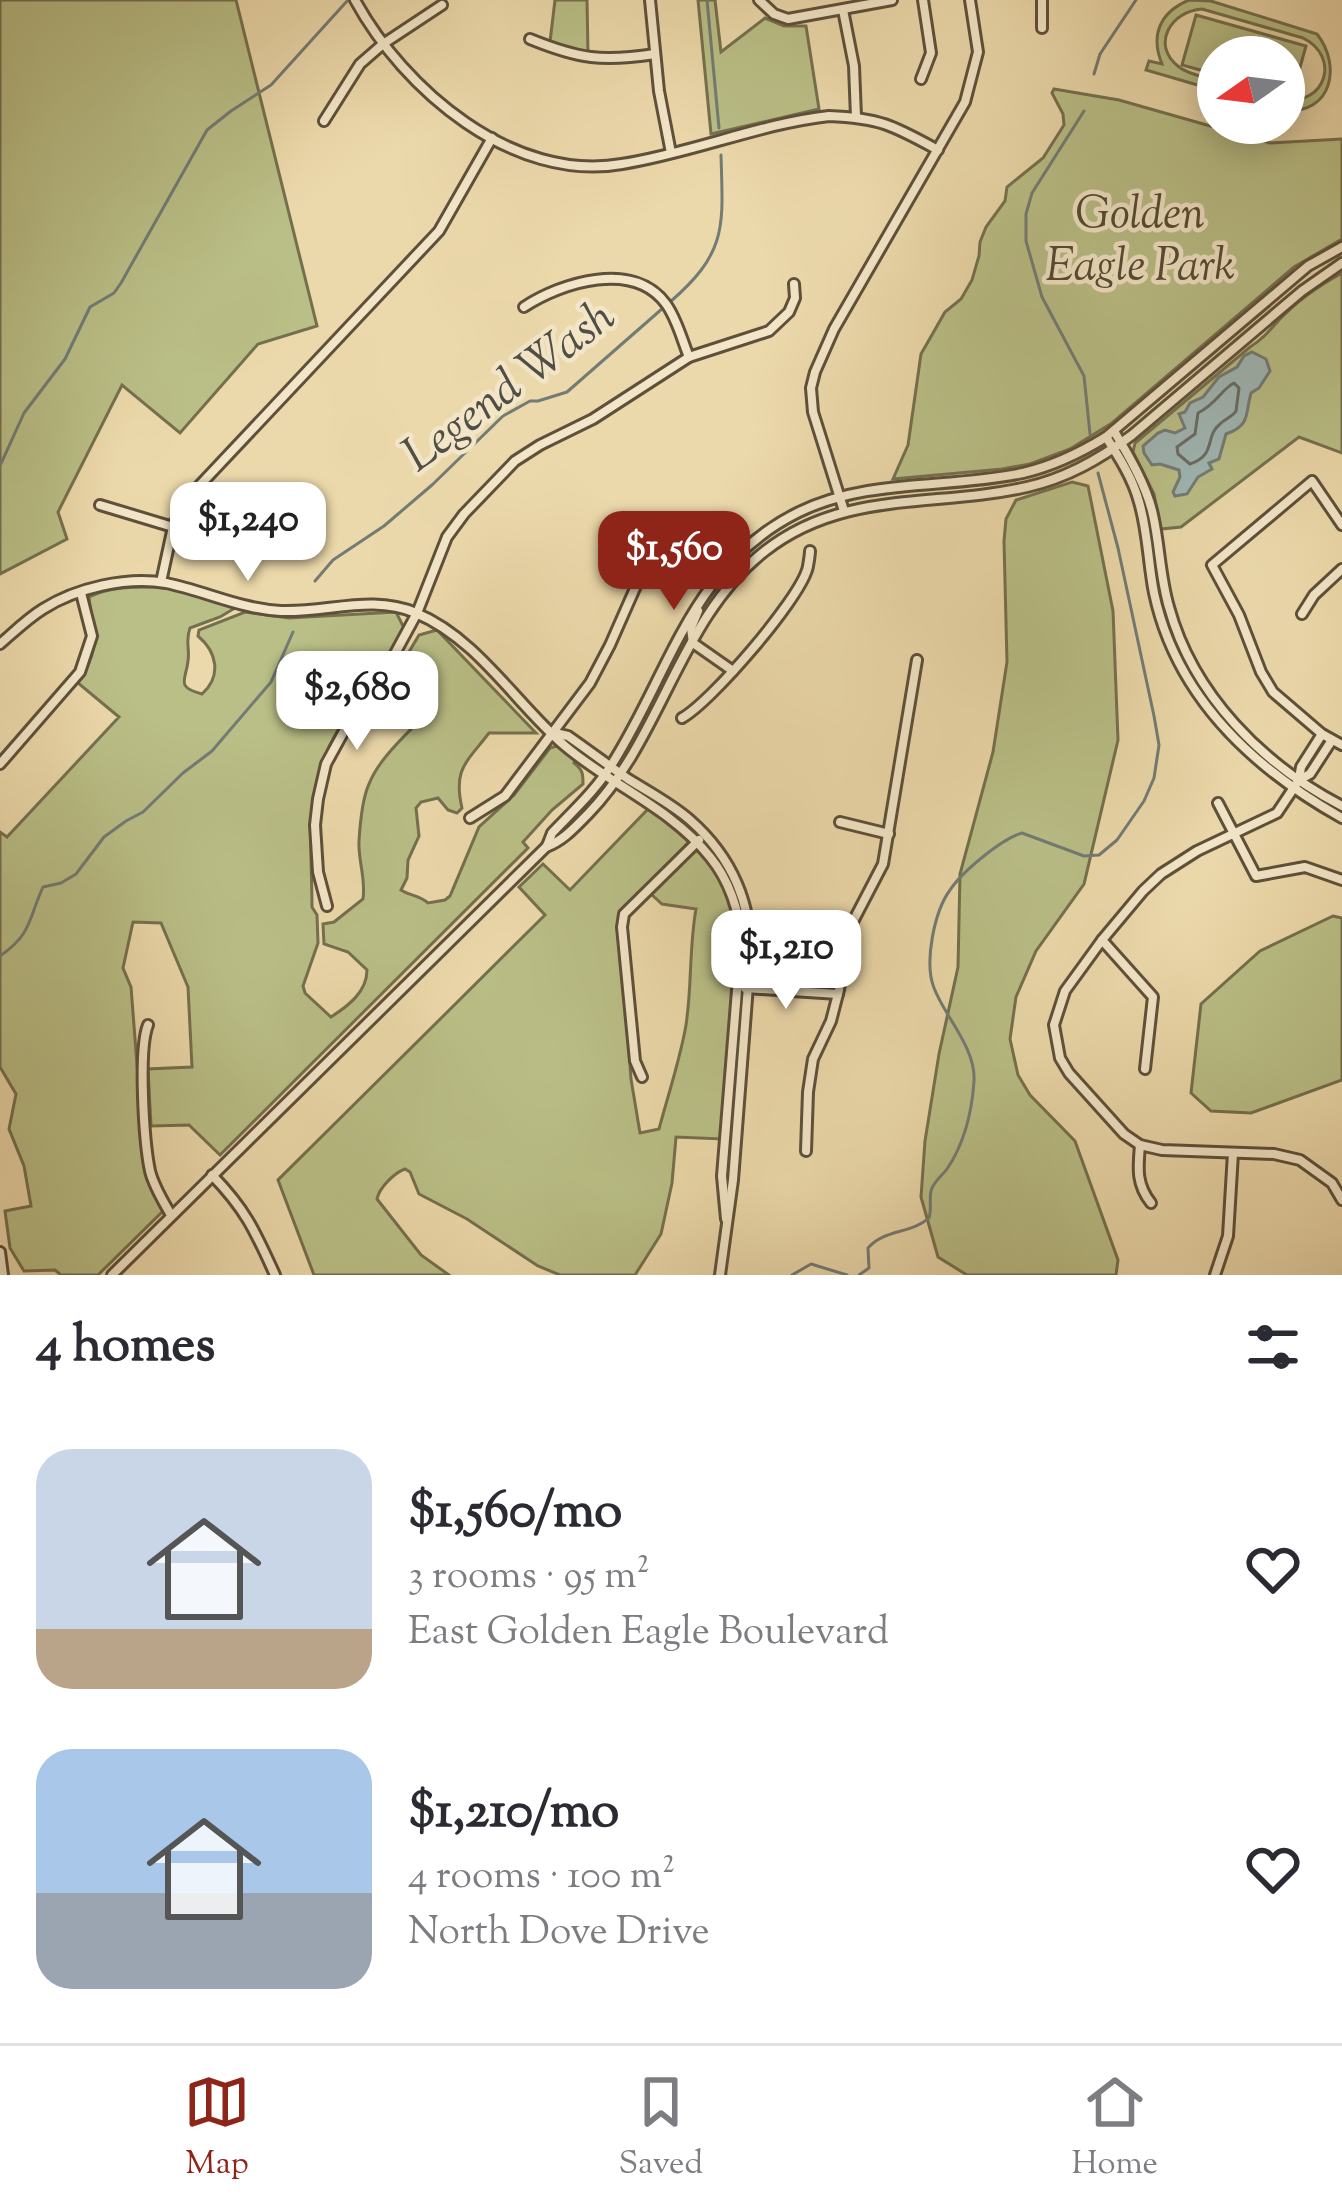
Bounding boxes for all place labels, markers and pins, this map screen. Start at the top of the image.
pin: $1,240 [150,482,346,584]
pin: $1,560 [576,511,772,613]
pin: $2,680 [259,651,455,753]
pin: $1,210 [688,910,884,1012]

